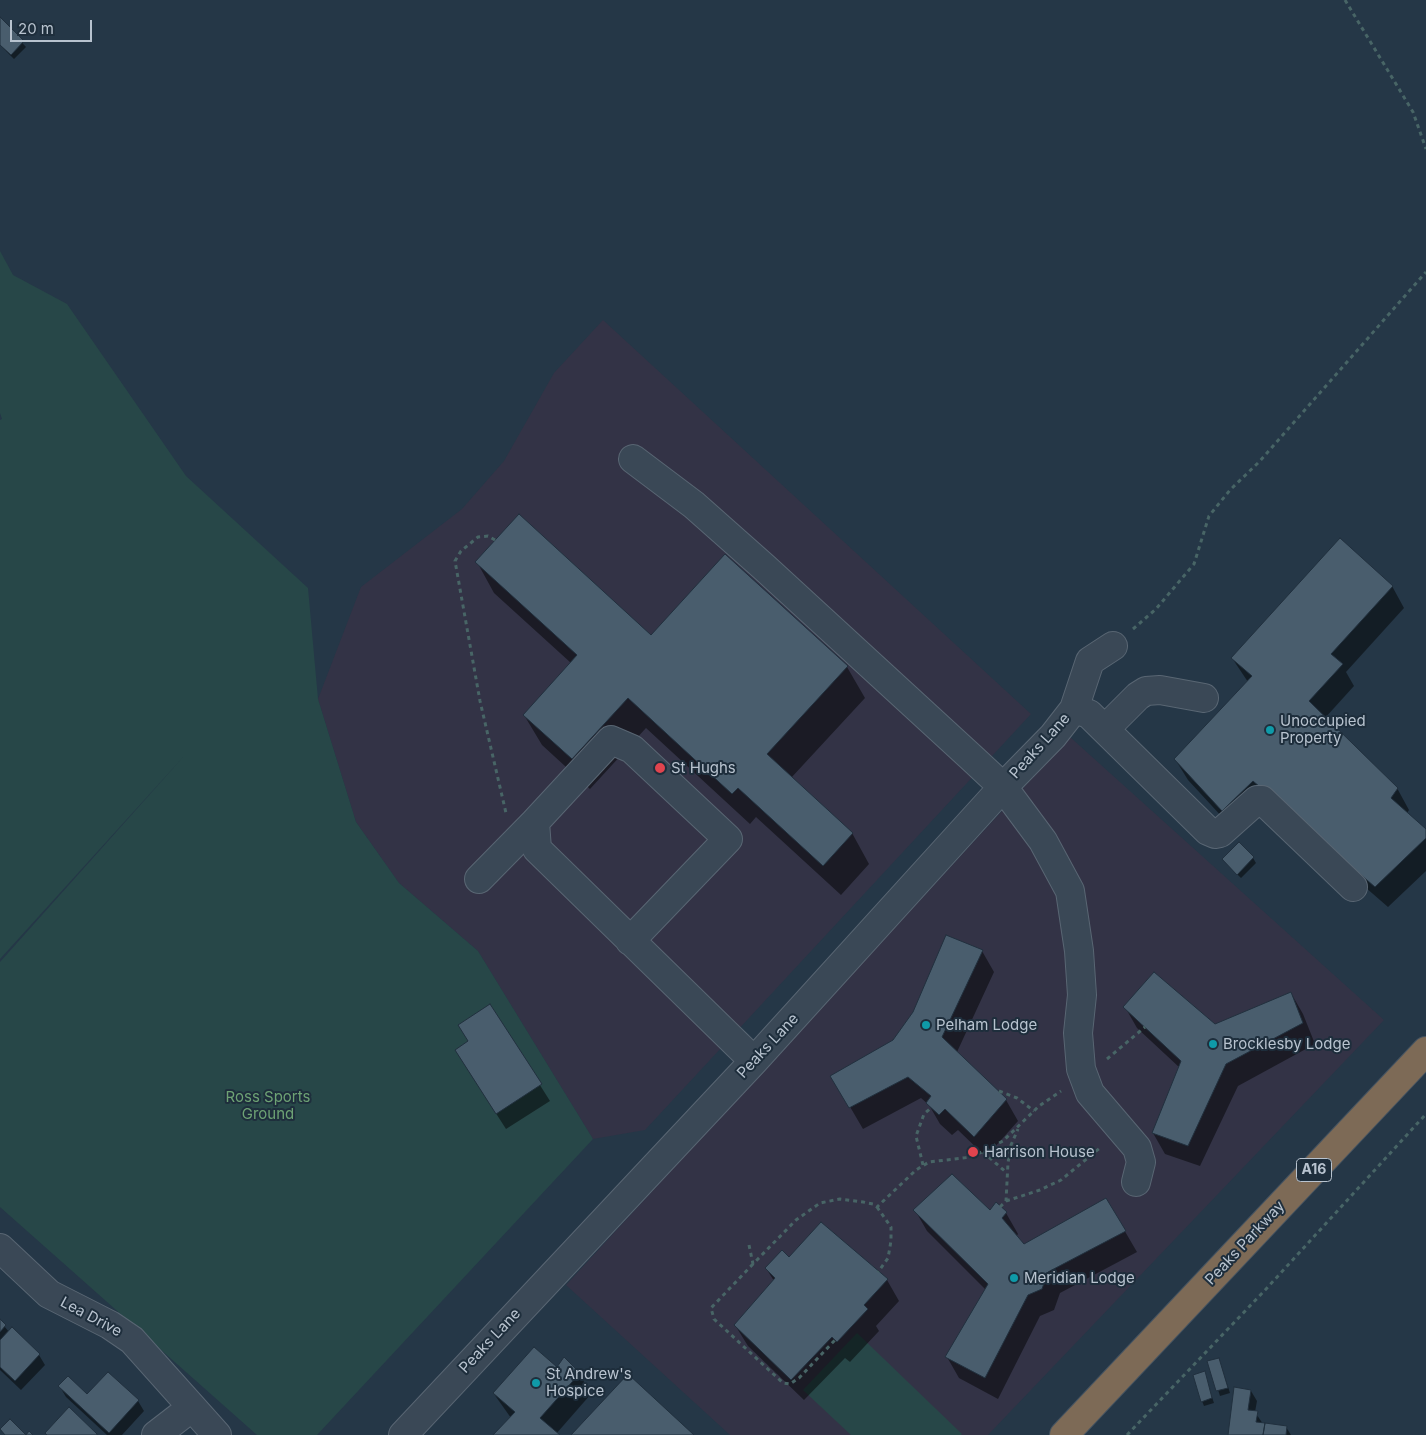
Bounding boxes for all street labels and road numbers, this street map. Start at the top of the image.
street label: Peaks Lane [1006,710,1074,782]
street label: Peaks Lane [734,1010,802,1082]
road number: A16 [1296,1158,1332,1182]
street label: Peaks Parkway [1202,1197,1288,1289]
street label: Lea Drive [57,1293,125,1341]
street label: Peaks Lane [456,1305,524,1377]

